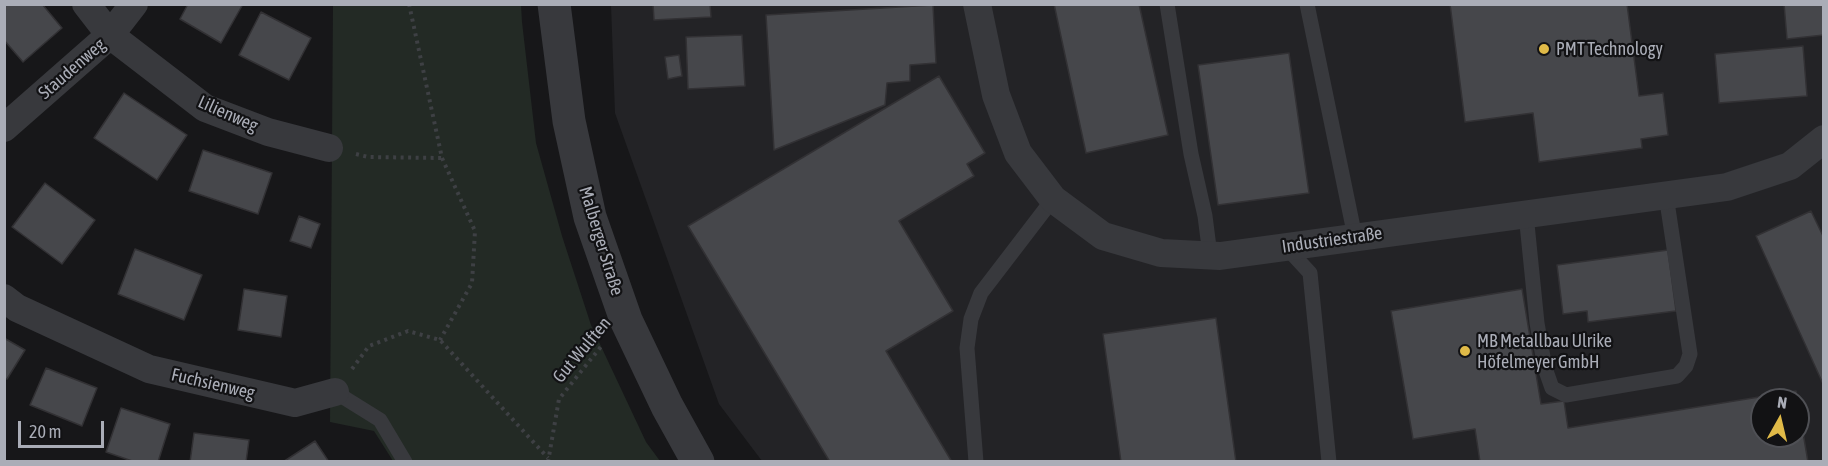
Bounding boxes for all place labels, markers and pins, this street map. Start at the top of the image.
place label: PMT Technology [1556,38,1663,60]
marker: PMT Technology [1537,42,1551,56]
place label: MB Metallbau Ulrike Höfelmeyer GmbH [1477,330,1612,372]
marker: MB Metallbau Ulrike Höfelmeyer GmbH [1458,344,1472,358]

